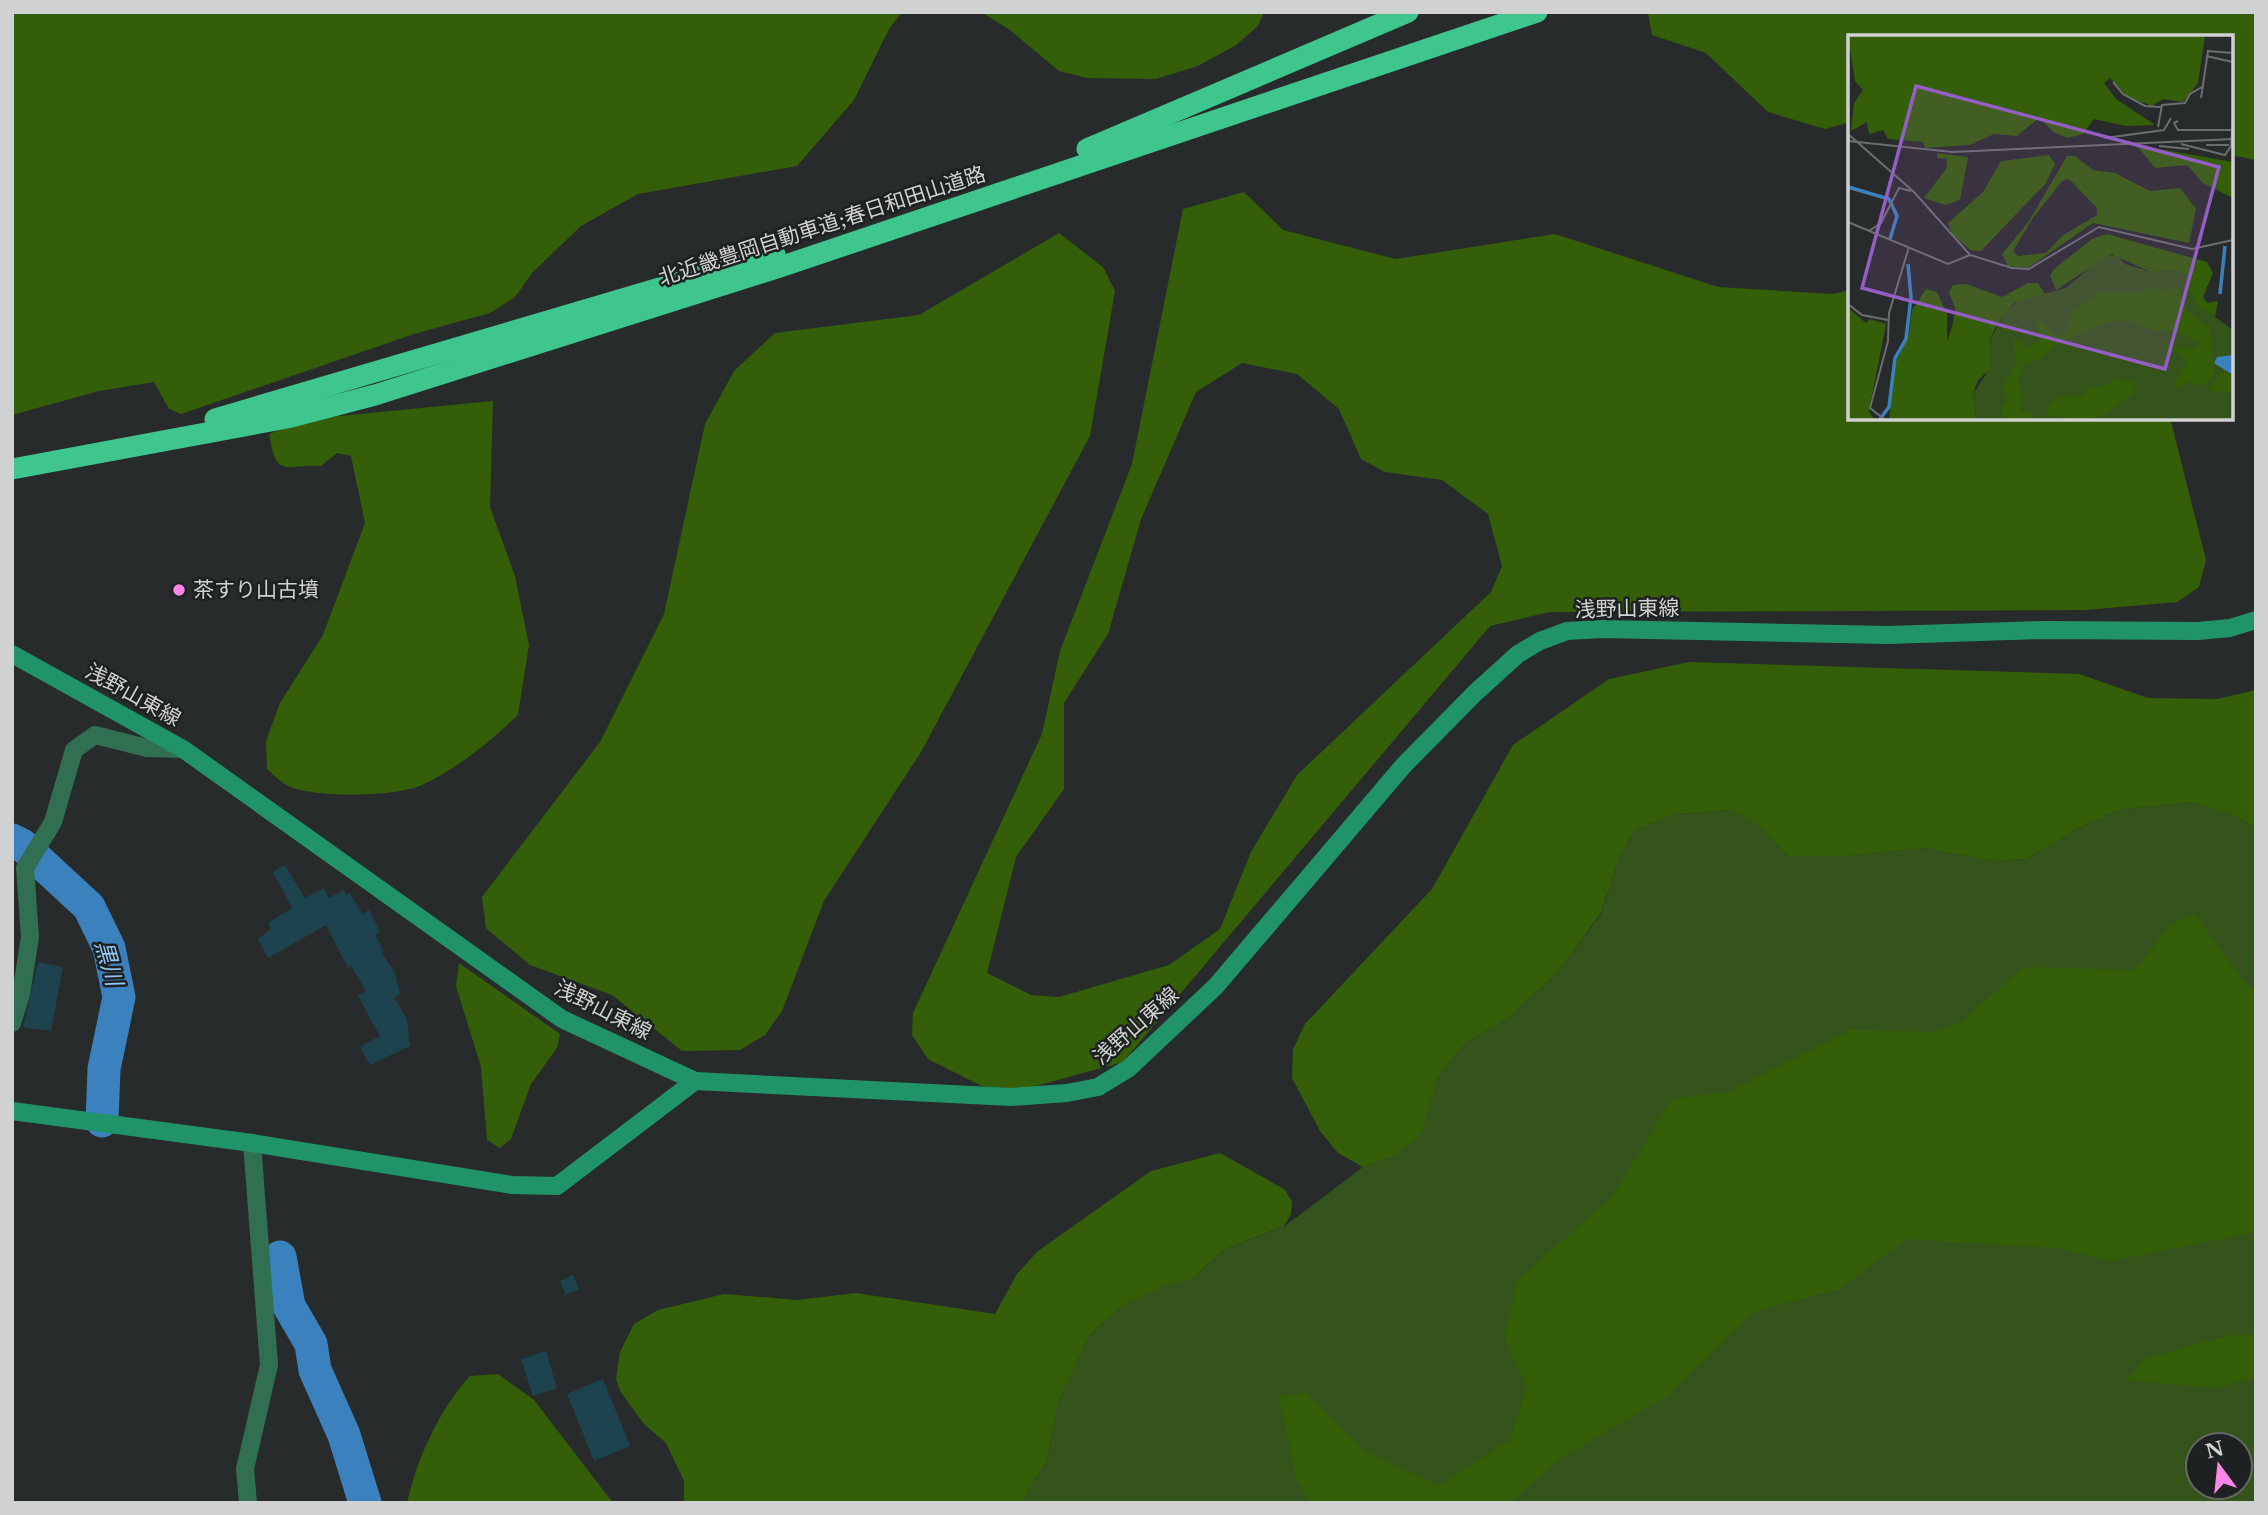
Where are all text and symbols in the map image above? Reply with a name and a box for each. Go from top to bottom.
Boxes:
inset map [1848,35,2233,420]
street label: 北近畿豊岡自動車道;春日和田山道路 [655,161,989,291]
place label: 茶すり山古墳 [193,577,319,603]
marker: 茶すり山古墳 [171,582,187,598]
street label: 浅野山東線 [1574,595,1680,623]
street label: 浅野山東線 [81,658,185,732]
water label: 黒川 [89,937,130,992]
street label: 浅野山東線 [550,975,656,1045]
street label: 浅野山東線 [1088,982,1184,1070]
north arrow [2184,1431,2254,1501]
text: N [2203,1437,2226,1463]

